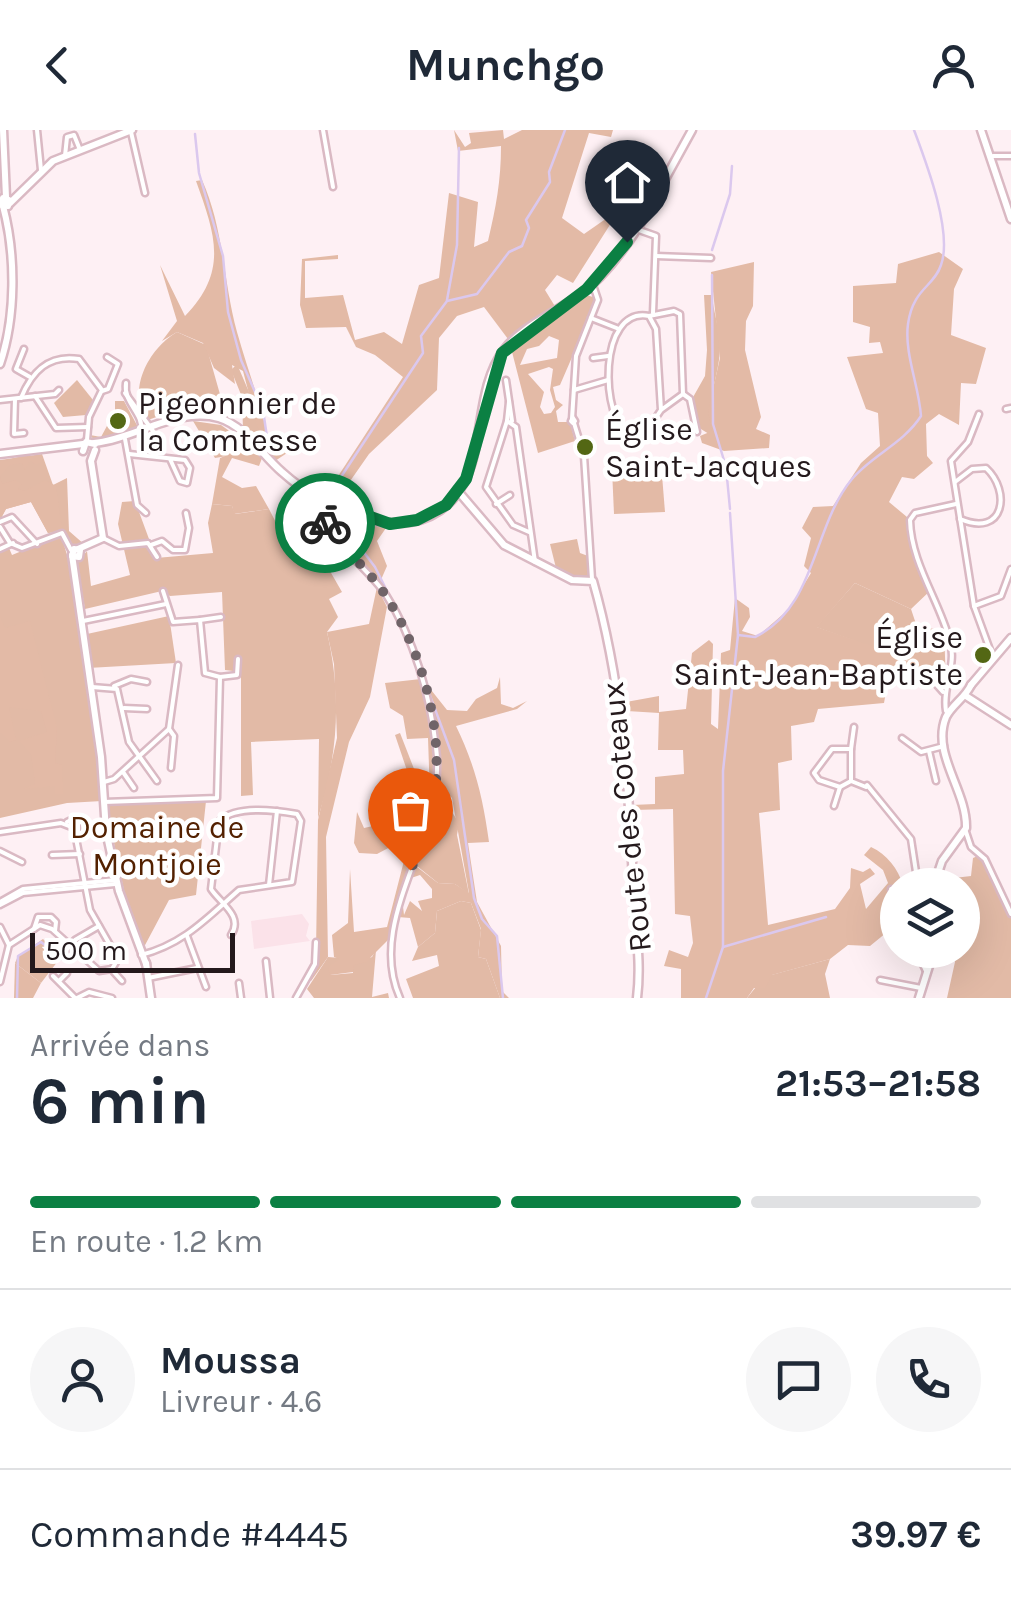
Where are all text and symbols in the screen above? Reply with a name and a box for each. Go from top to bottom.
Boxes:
icon: back [30,38,85,93]
icon: person [926,38,981,93]
text: Munchgo [406,39,605,91]
pin [585,140,670,243]
icon: home [600,155,655,210]
place label: Pigeonnier de la Comtesse [138,385,336,459]
place label: Église Saint-Jacques [605,409,812,485]
marker: Pigeonnier de la Comtesse [107,410,129,432]
marker: Église Saint-Jacques [574,436,596,458]
courier [275,473,375,573]
icon: bike [298,496,353,551]
place label: Église Saint-Jean-Baptiste [674,617,963,693]
marker: Église Saint-Jean-Baptiste [972,644,994,666]
street label: Route des Coteaux [594,680,659,954]
pin [368,768,453,871]
icon: bag [383,783,438,838]
park label: Domaine de Montjoie [70,809,244,883]
map controls [880,868,980,968]
button: layers [880,868,980,968]
scale bar [30,928,235,973]
text: 500 m [45,934,127,967]
text: Arrivée dans [30,1027,210,1064]
text: 21:53–21:58 [775,1061,981,1106]
text: 6 min [30,1063,209,1139]
text: En route · 1.2 km [30,1223,263,1260]
button: person [30,1327,135,1432]
button: chat [746,1327,851,1432]
button: phone [876,1327,981,1432]
text: Moussa [160,1338,301,1383]
text: Livreur · 4.6 [160,1383,322,1420]
text: Commande #4445 [30,1512,349,1557]
text: 39.97 € [850,1512,981,1557]

